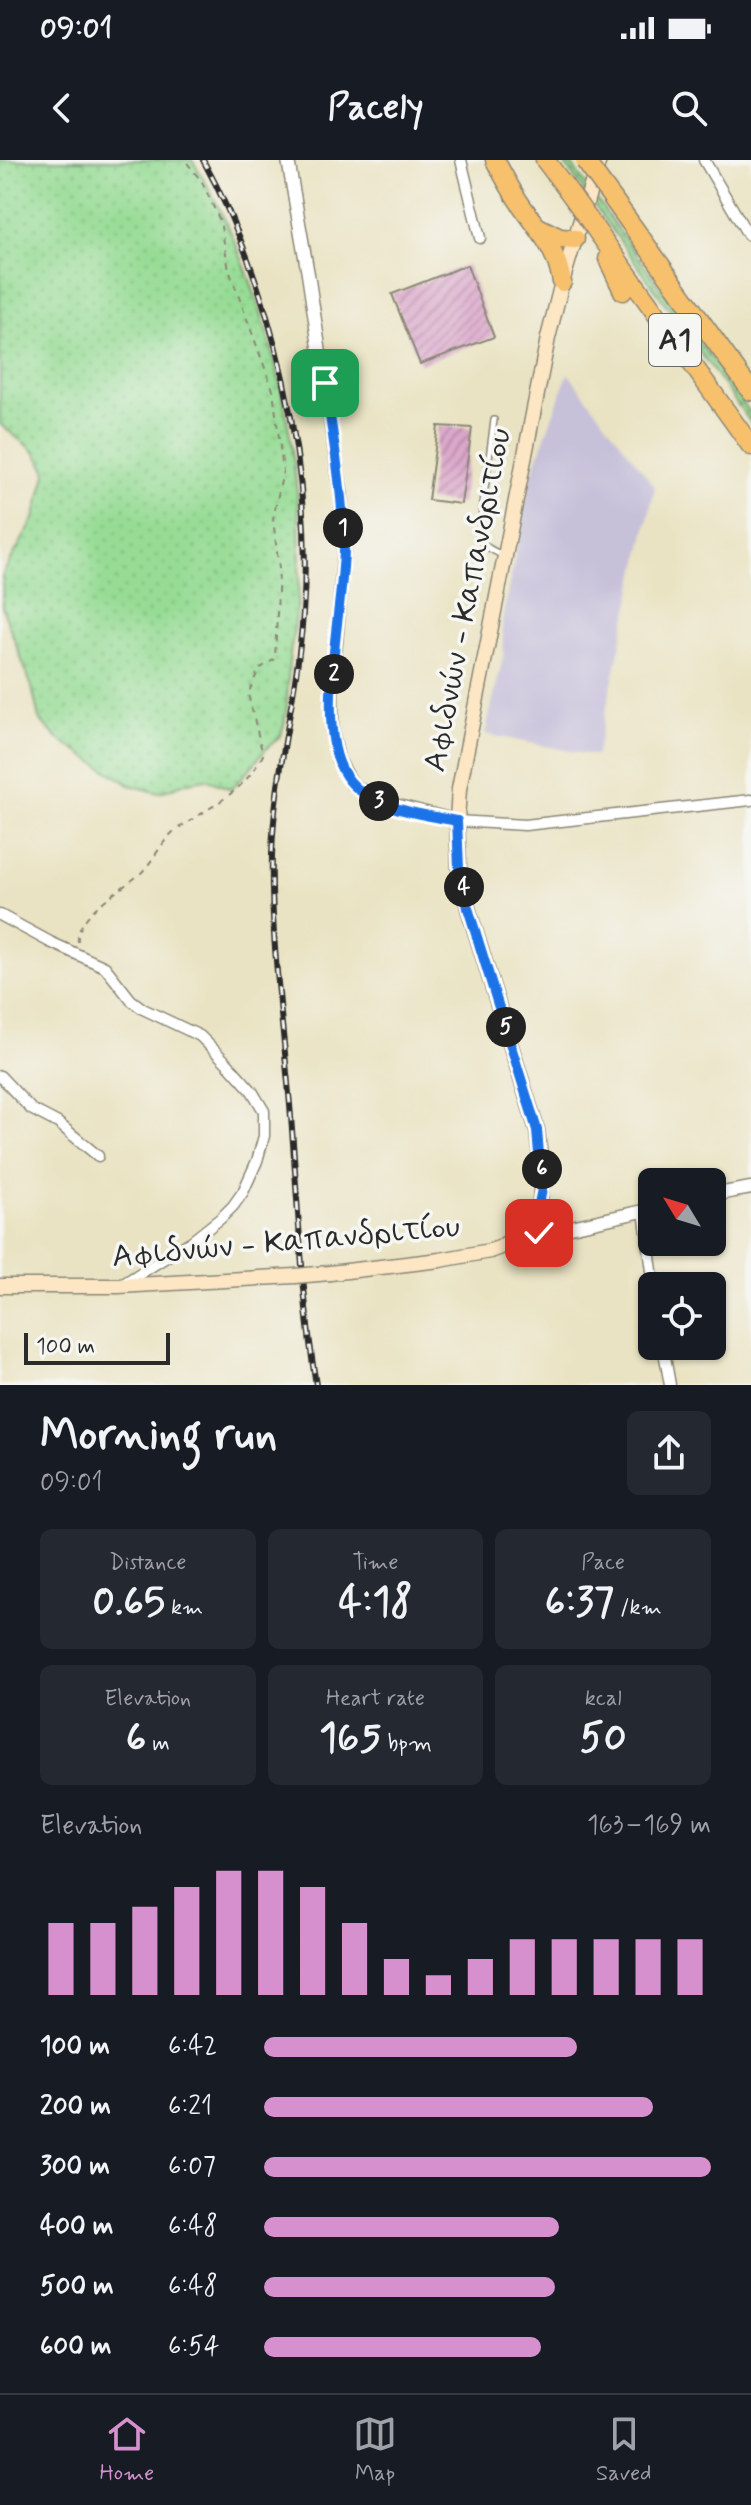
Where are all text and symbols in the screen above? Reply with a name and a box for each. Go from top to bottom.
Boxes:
text: 09:01 [40,9,112,48]
text: Pacely [328,85,423,132]
icon: back [40,86,84,130]
icon: search [667,86,711,130]
road number: Α1 [649,314,701,366]
pin [291,349,359,417]
icon: arrive [303,361,347,405]
street label: Αφιδνών - Καπανδριτίου [414,425,522,775]
pin: 1 [323,508,363,548]
text: 1 [338,514,348,542]
pin: 2 [314,654,354,694]
text: 2 [329,660,339,688]
pin: 3 [359,781,399,821]
text: 3 [374,787,384,815]
pin: 4 [444,867,484,907]
text: 4 [458,873,470,901]
pin: 5 [486,1007,526,1047]
text: 5 [499,1013,513,1041]
pin: 6 [522,1149,562,1189]
text: 6 [536,1155,548,1183]
north arrow [638,1168,726,1256]
map controls [638,1168,726,1360]
pin [505,1199,573,1267]
street label: Αφιδνών - Καπανδριτίου [110,1206,462,1278]
icon: check [517,1211,561,1255]
button: locate [638,1272,726,1360]
scale bar [24,1329,170,1365]
text: 100 m [36,1333,95,1361]
text: Morning run [40,1407,277,1465]
button: share [627,1411,711,1495]
text: 09:01 [40,1466,103,1500]
text: Distance [109,1549,187,1577]
text: Time [352,1549,399,1577]
text: Pace [581,1549,625,1577]
text: 0.65 [93,1577,165,1629]
text: 4:18 [339,1577,412,1629]
text: 6:37 [545,1577,614,1629]
text: km [165,1594,203,1622]
text: /km [614,1594,662,1622]
text: Elevation [105,1685,191,1713]
text: Heart rate [326,1685,425,1713]
text: kcal [585,1685,622,1713]
text: 6 [126,1713,146,1765]
text: 165 [319,1713,381,1765]
text: 50 [580,1713,627,1765]
text: m [146,1730,170,1758]
text: bpm [381,1730,432,1758]
text: Elevation [40,1809,142,1843]
text: 163–169 m [587,1809,711,1843]
text: 100 m [40,2030,110,2064]
text: 6:42 [168,2030,217,2064]
text: 200 m [40,2090,111,2124]
text: 6:21 [168,2090,212,2124]
text: 300 m [40,2150,110,2184]
text: 6:07 [168,2150,216,2184]
text: 400 m [40,2210,113,2244]
text: 6:48 [168,2210,218,2244]
text: 500 m [40,2270,114,2304]
text: 6:48 [168,2270,218,2304]
text: 600 m [40,2330,112,2364]
text: 6:54 [168,2330,220,2364]
tab: Home [99,2412,154,2488]
tab: Map [353,2412,397,2488]
tab: Saved [596,2412,652,2488]

